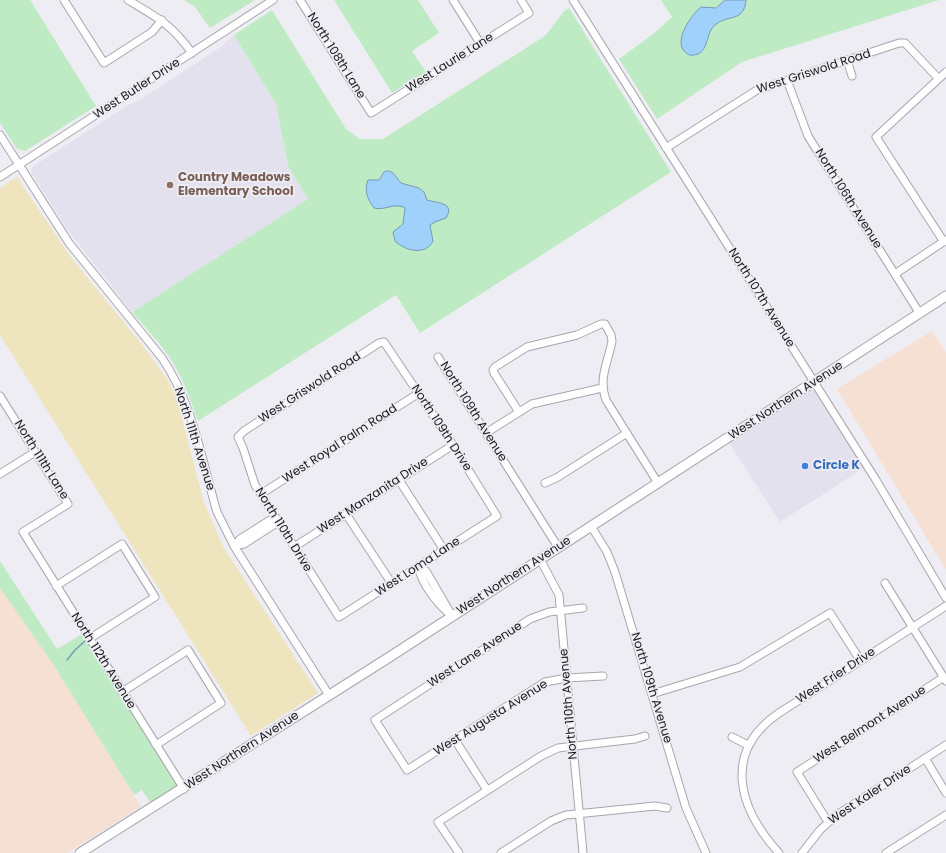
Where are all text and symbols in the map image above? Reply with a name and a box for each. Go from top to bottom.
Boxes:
street label: North 108th Lane [304,10,368,102]
street label: West Laurie Lane [404,30,496,96]
street label: West Griswold Road [755,47,873,97]
street label: West Butler Drive [91,56,183,122]
street label: North 106th Avenue [811,146,885,252]
place label: Country Meadows Elementary School [178,171,293,199]
marker: Country Meadows Elementary School [165,180,175,190]
street label: North 107th Avenue [725,246,797,350]
street label: West Griswold Road [256,350,364,426]
street label: North 109th Avenue [436,359,510,465]
street label: West Northern Avenue [726,359,846,443]
street label: North 109th Drive [408,382,474,474]
street label: North 111th Avenue [171,386,217,492]
street label: West Royal Palm Road [280,402,400,486]
street label: North 111th Lane [11,418,71,502]
street label: West Manzanita Drive [315,455,431,537]
place label: Circle K [813,459,860,473]
marker: Circle K [800,461,810,471]
street label: North 110th Drive [251,485,315,575]
street label: West Loma Lane [373,534,463,600]
street label: West Northern Avenue [454,534,574,618]
street label: North 112th Avenue [68,610,138,712]
street label: West Lane Avenue [425,619,525,691]
street label: North 109th Avenue [627,631,675,745]
street label: West Frier Drive [794,645,878,707]
street label: North 110th Avenue [557,648,581,760]
street label: West Augusta Avenue [431,677,551,759]
street label: West Belmont Avenue [811,683,929,767]
street label: West Northern Avenue [182,709,302,793]
street label: West Kaler Drive [826,762,914,828]

